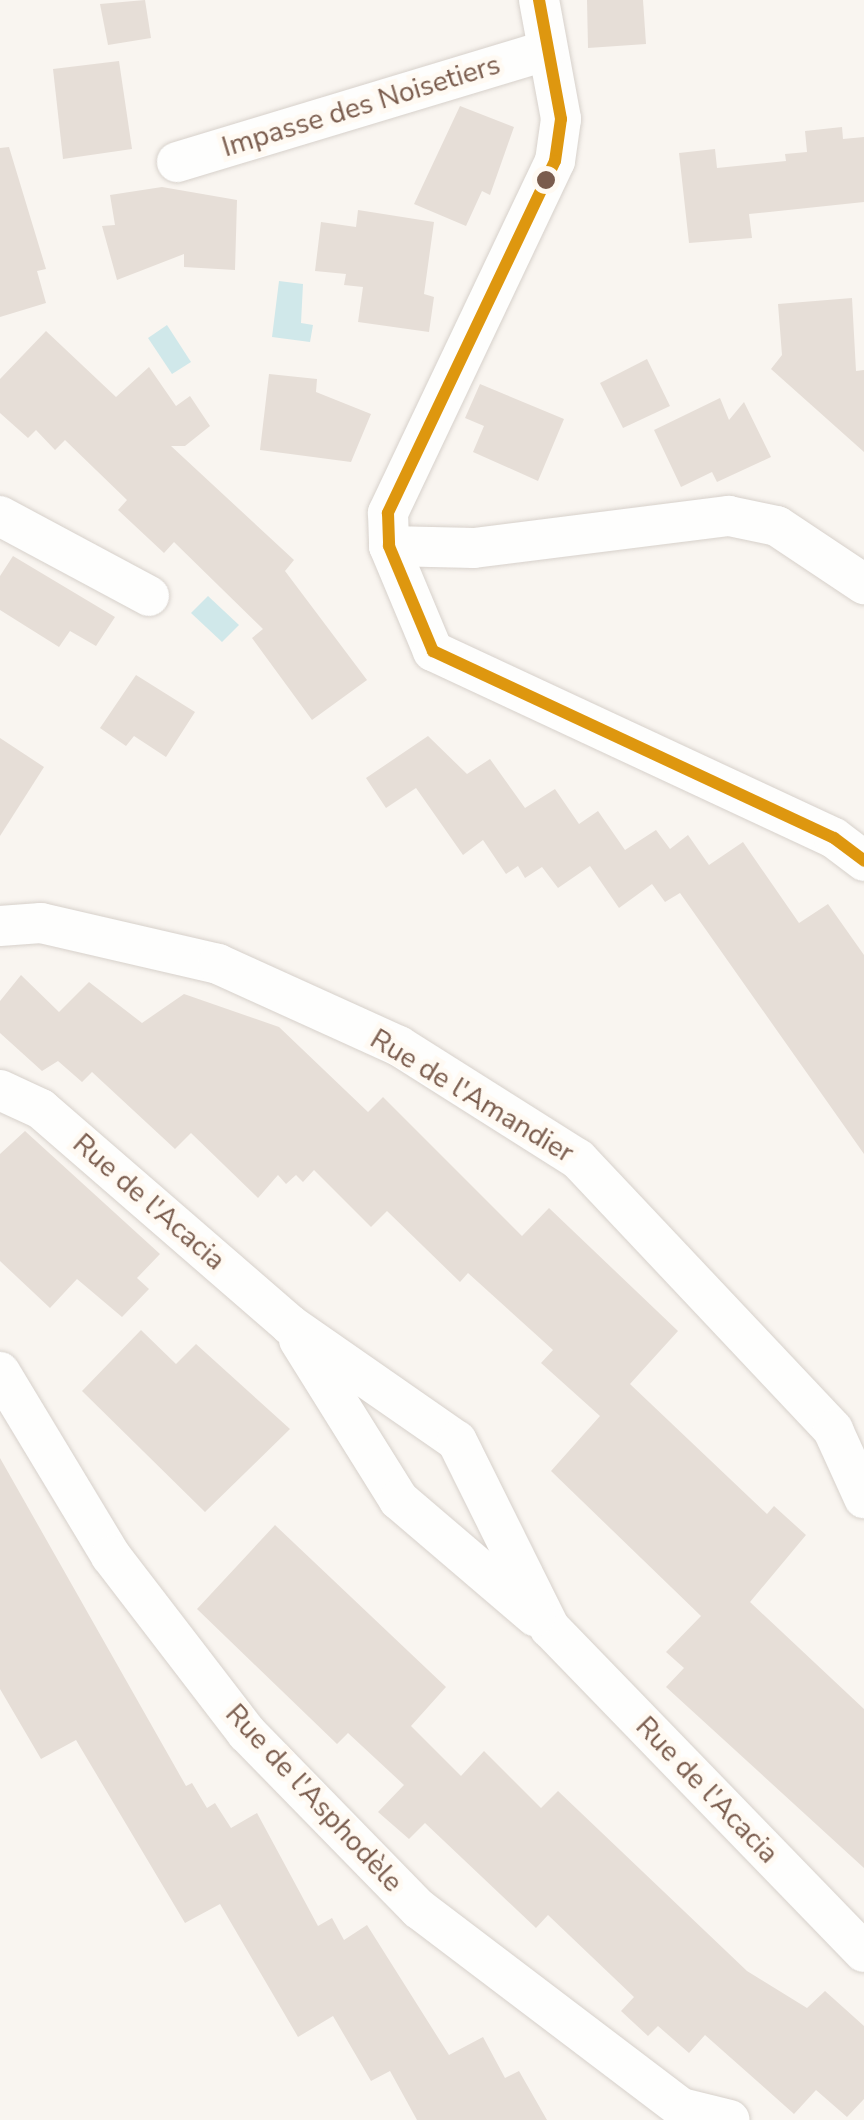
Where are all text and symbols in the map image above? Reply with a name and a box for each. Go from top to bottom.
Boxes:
street label: Impasse des Noisetiers [218,48,504,164]
unlabelled marker [536,170,556,190]
street label: Rue de l'Amandier [364,1022,580,1170]
street label: Rue de l'Acacia [66,1127,232,1277]
street label: Rue de l'Asphodèle [218,1697,410,1899]
street label: Rue de l'Acacia [629,1710,785,1870]

